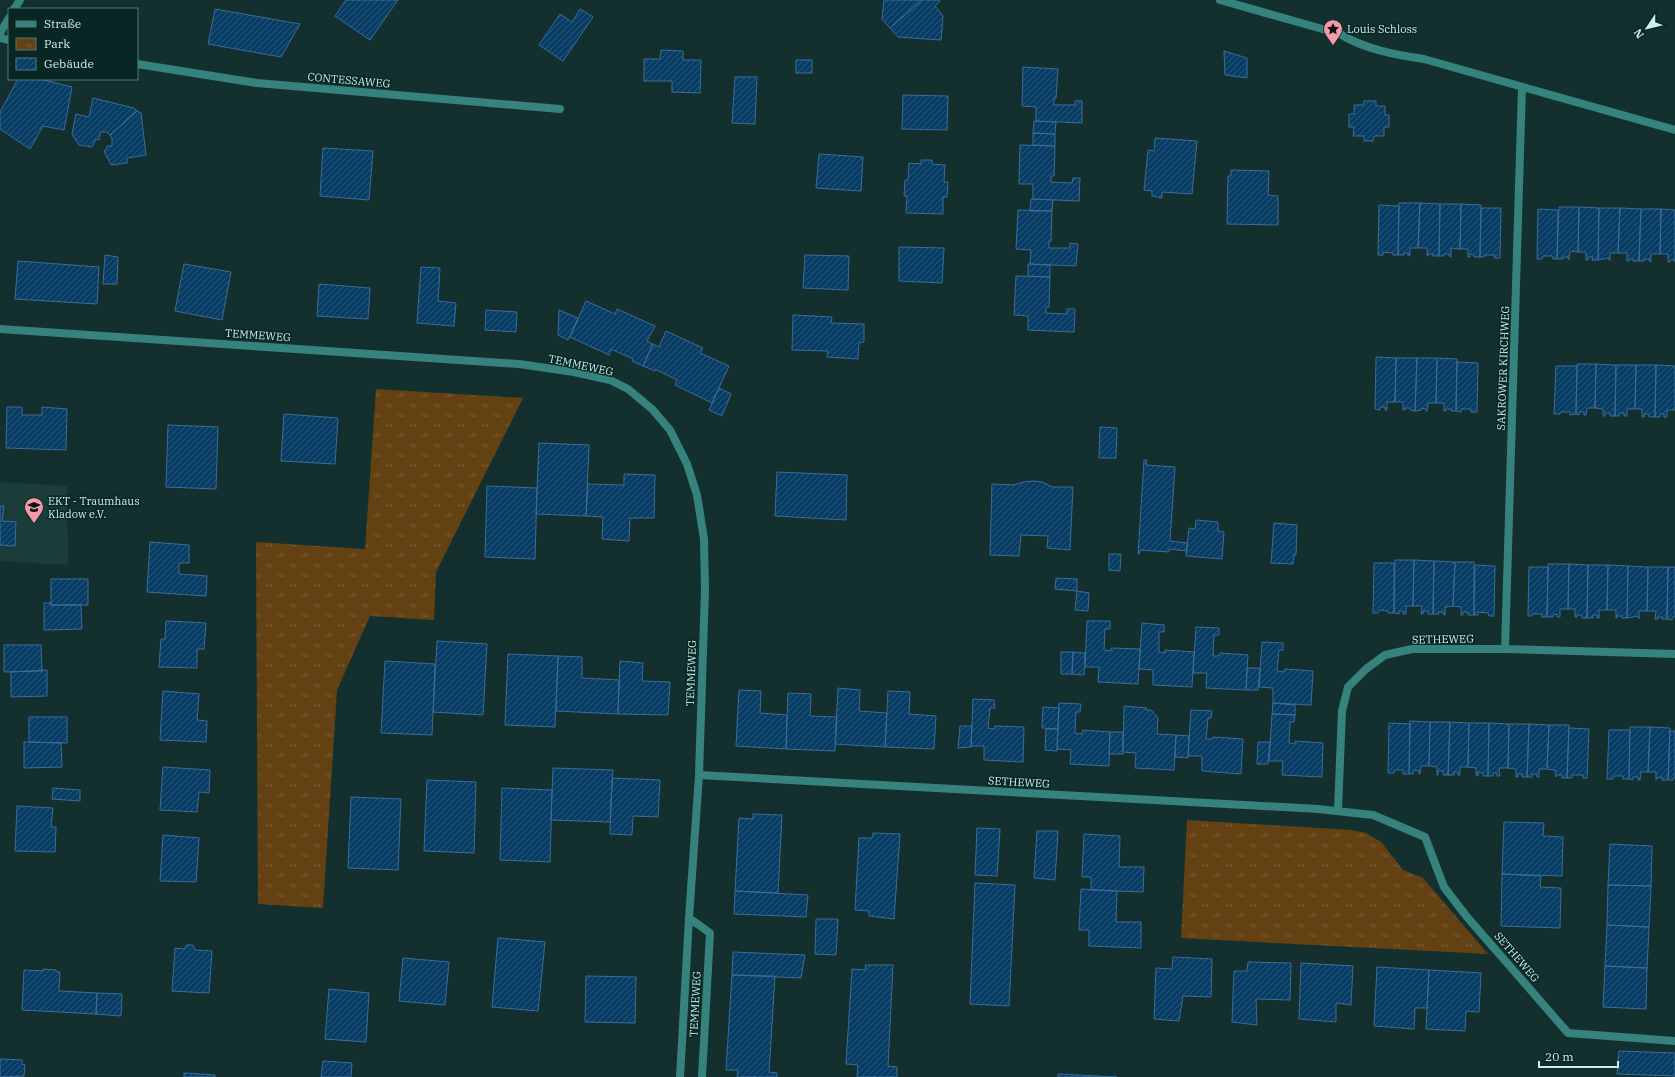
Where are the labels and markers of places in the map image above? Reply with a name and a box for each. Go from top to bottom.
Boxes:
place icon: Louis Schloss [1322,18,1344,46]
place label: Louis Schloss [1347,22,1417,36]
place label: EKT - Traumhaus Kladow e.V. [48,494,140,521]
school or university icon: EKT - Traumhaus Kladow e.V. [23,496,45,524]

